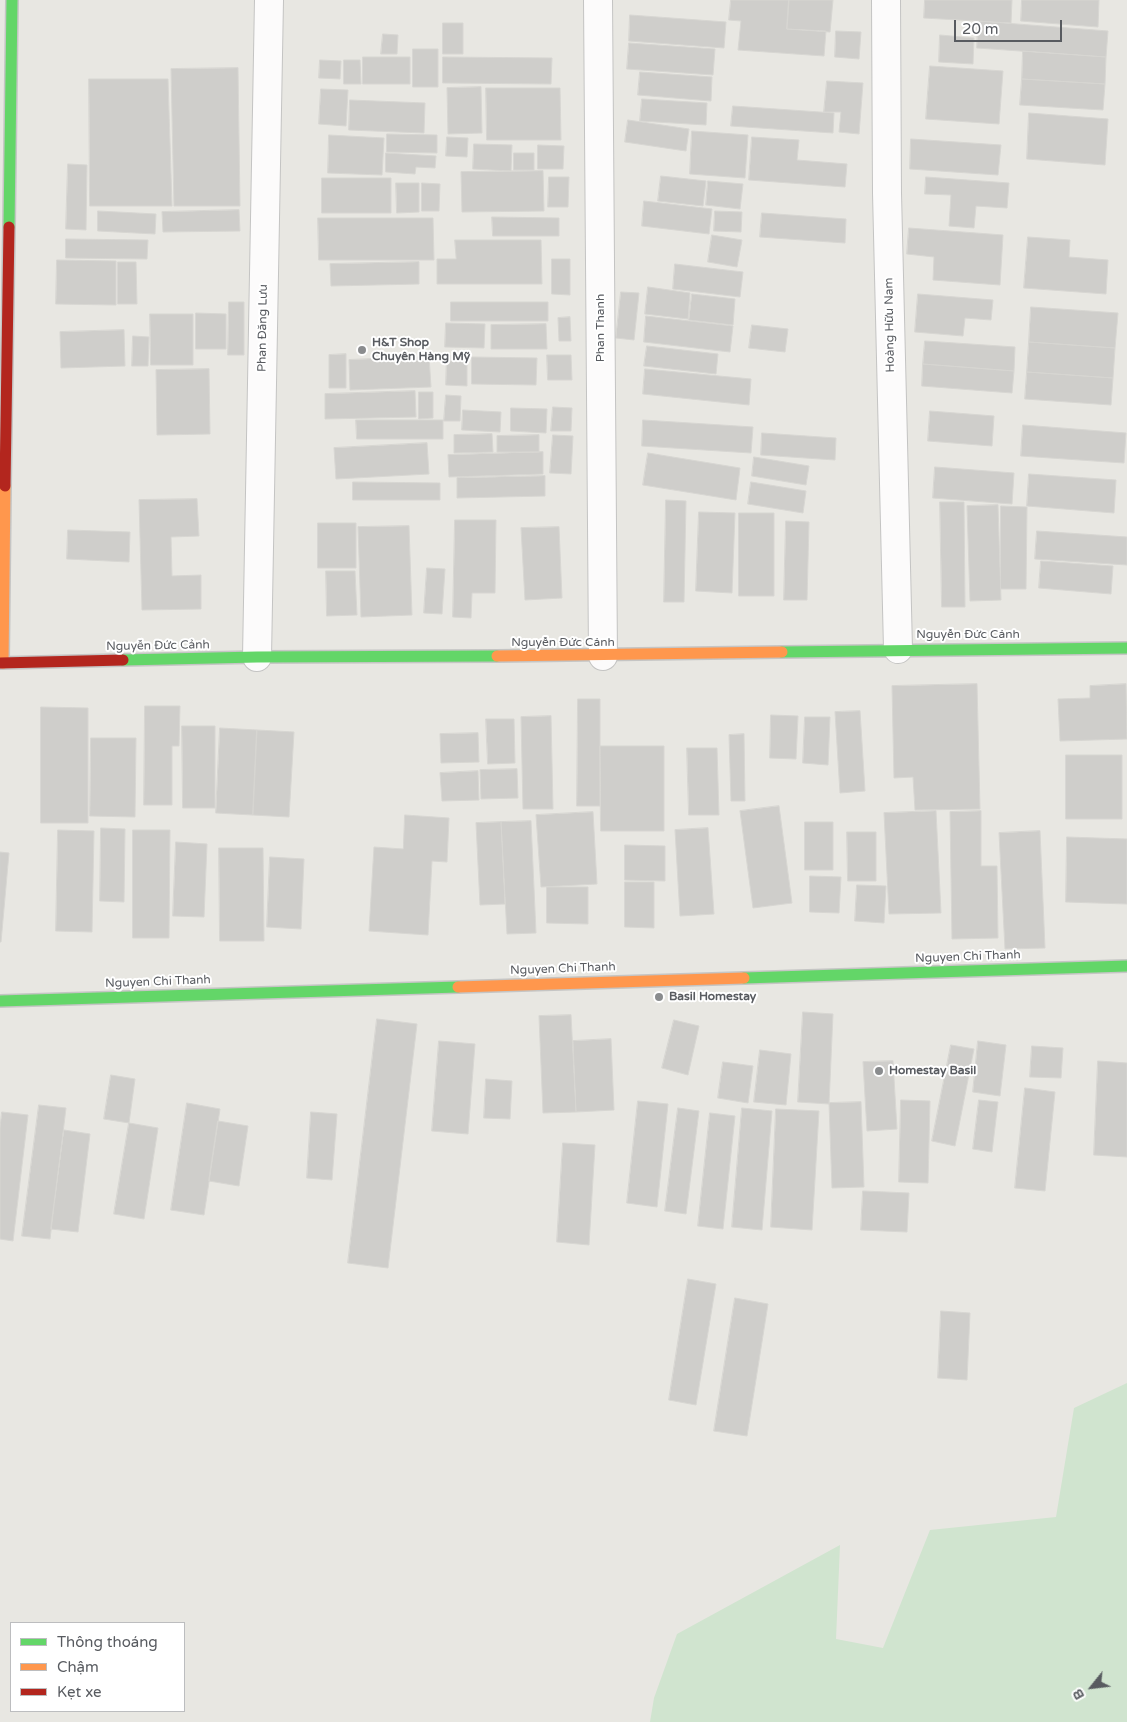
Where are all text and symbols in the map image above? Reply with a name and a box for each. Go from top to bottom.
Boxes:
scale bar [957,10,1064,42]
text: 20 m [962,20,999,38]
street label: Hoàng Hữu Nam [882,277,898,373]
street label: Phan Đăng Lưu [255,284,271,372]
street label: Phan Thanh [594,294,608,362]
place label: H&T Shop Chuyên Hàng Mỹ [372,336,470,364]
marker: H&T Shop Chuyên Hàng Mỹ [356,344,368,356]
street label: Nguyễn Đức Cảnh [916,628,1020,642]
street label: Nguyễn Đức Cảnh [511,636,615,650]
street label: Nguyễn Đức Cảnh [106,638,210,654]
street label: Nguyen Chi Thanh [915,948,1021,966]
street label: Nguyen Chi Thanh [510,960,616,978]
street label: Nguyen Chi Thanh [105,973,211,991]
place label: Basil Homestay [669,990,756,1004]
marker: Basil Homestay [653,991,665,1003]
place label: Homestay Basil [889,1064,976,1078]
marker: Homestay Basil [873,1065,885,1077]
legend [10,1622,185,1712]
text: Thông thoáng [57,1633,158,1651]
text: Chậm [57,1658,99,1676]
north arrow [1067,1662,1117,1712]
text: Kẹt xe [57,1683,102,1701]
text: B [1069,1686,1088,1703]

